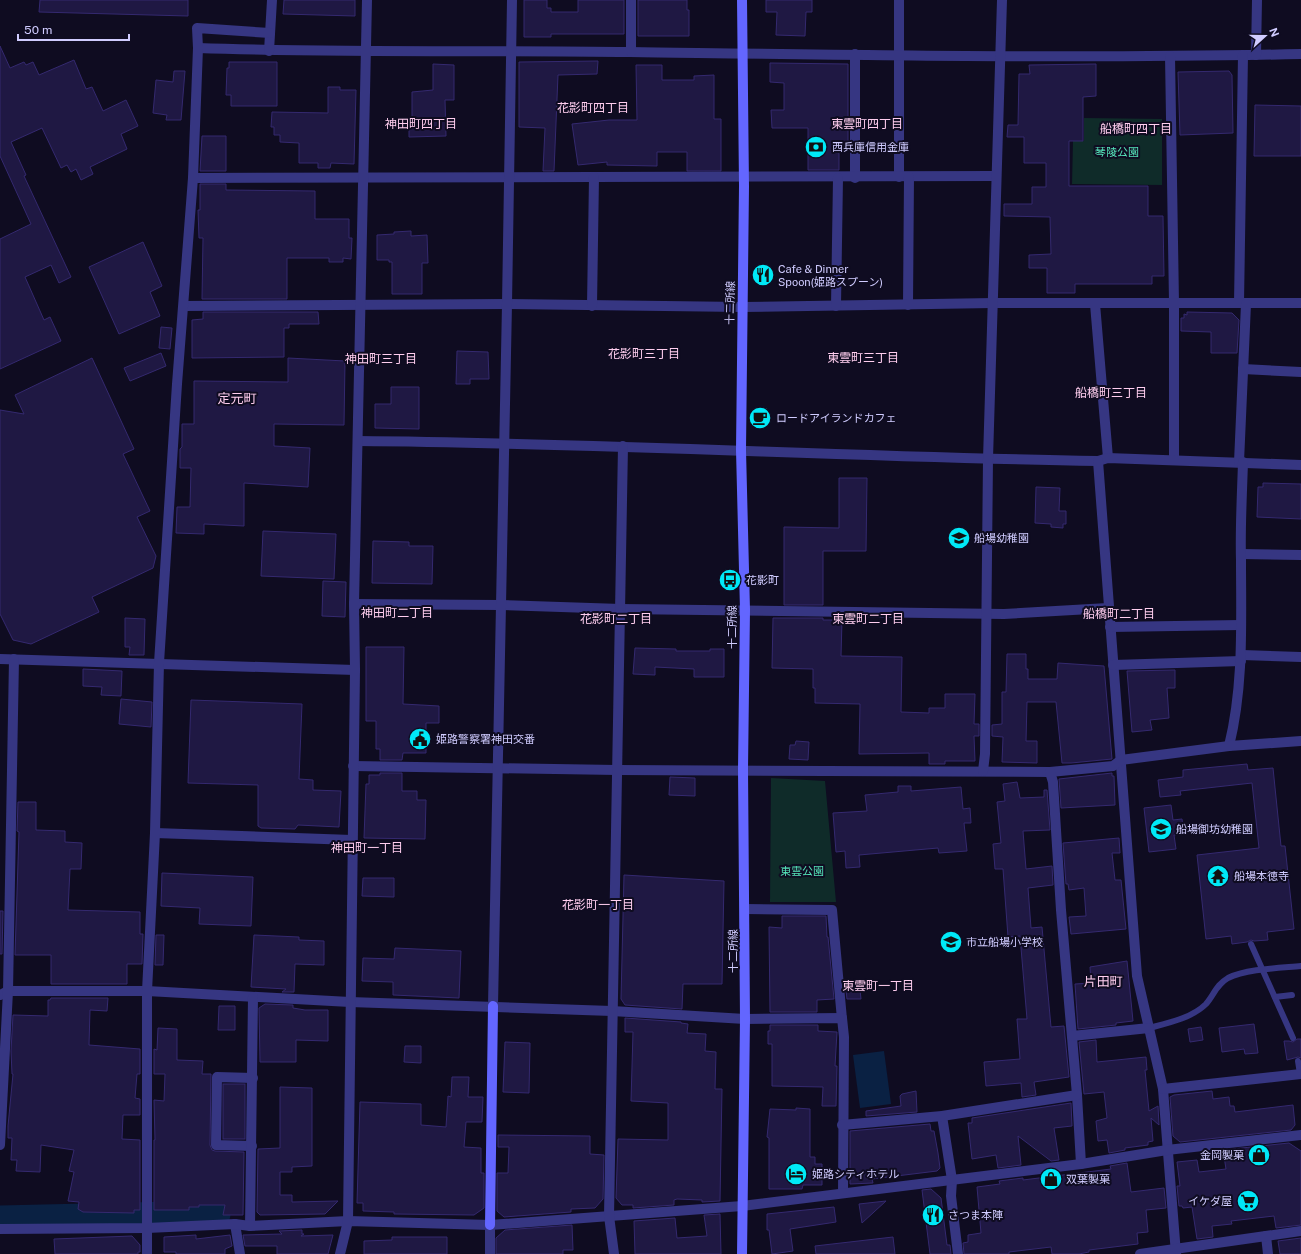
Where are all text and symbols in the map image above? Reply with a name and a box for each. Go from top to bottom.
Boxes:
scale bar [18,16,129,42]
north arrow [1245,16,1285,56]
text: 50 m [24,23,52,37]
text: N [1267,26,1281,39]
district label: 花影町四丁目 [557,101,629,115]
district label: 神田町四丁目 [385,117,457,131]
district label: 東雲町四丁目 [831,117,903,131]
district label: 船橋町四丁目 [1100,122,1172,136]
bank icon: 西兵庫信用金庫 [803,134,829,160]
place label: 西兵庫信用金庫 [832,141,909,153]
park label: 琴陵公園 [1095,146,1139,158]
restaurant icon: Cafe & Dinner Spoon(姫路スプーン) [750,262,776,288]
place label: Cafe & Dinner Spoon(姫路スプーン) [778,263,883,288]
street label: 十二所線 [724,281,736,325]
district label: 花影町三丁目 [608,347,680,361]
district label: 東雲町三丁目 [827,351,899,365]
district label: 神田町三丁目 [345,352,417,366]
district label: 船橋町三丁目 [1075,386,1147,400]
district label: 定元町 [217,391,257,406]
cafe icon: ロードアイランドカフェ [747,405,773,431]
place label: ロードアイランドカフェ [776,412,896,424]
school or university icon: 船場幼稚園 [946,525,972,551]
place label: 船場幼稚園 [974,532,1029,544]
bus stop icon: 花影町 [717,567,743,593]
place label: 花影町 [746,574,779,586]
street label: 十二所線 [726,605,738,649]
district label: 神田町二丁目 [361,606,433,620]
district label: 船橋町二丁目 [1083,607,1155,621]
district label: 花影町二丁目 [580,612,652,626]
district label: 東雲町二丁目 [832,612,904,626]
public building icon: 姫路警察署神田交番 [407,726,433,752]
place label: 姫路警察署神田交番 [436,733,535,745]
school or university icon: 船場御坊幼稚園 [1148,816,1174,842]
place label: 船場御坊幼稚園 [1176,823,1253,835]
district label: 神田町一丁目 [331,841,403,855]
temple icon: 船場本徳寺 [1205,863,1231,889]
park label: 東雲公園 [780,865,824,877]
place label: 船場本徳寺 [1234,870,1289,882]
district label: 花影町一丁目 [562,898,634,912]
street label: 十二所線 [727,929,739,973]
school or university icon: 市立船場小学校 [938,929,964,955]
place label: 市立船場小学校 [966,936,1043,948]
district label: 片田町 [1083,974,1123,989]
district label: 東雲町一丁目 [842,979,914,993]
shop icon: 金岡製菓 [1246,1142,1272,1168]
place label: 金岡製菓 [1200,1149,1244,1161]
hotel icon: 姫路シティホテル [783,1161,809,1187]
shop icon: 双葉製菓 [1038,1166,1064,1192]
place label: 姫路シティホテル [812,1168,899,1180]
place label: 双葉製菓 [1066,1173,1110,1185]
supermarket icon: イケダ屋 [1235,1188,1261,1214]
place label: イケダ屋 [1188,1195,1232,1207]
restaurant icon: さつま本陣 [920,1202,946,1228]
place label: さつま本陣 [948,1209,1003,1221]

